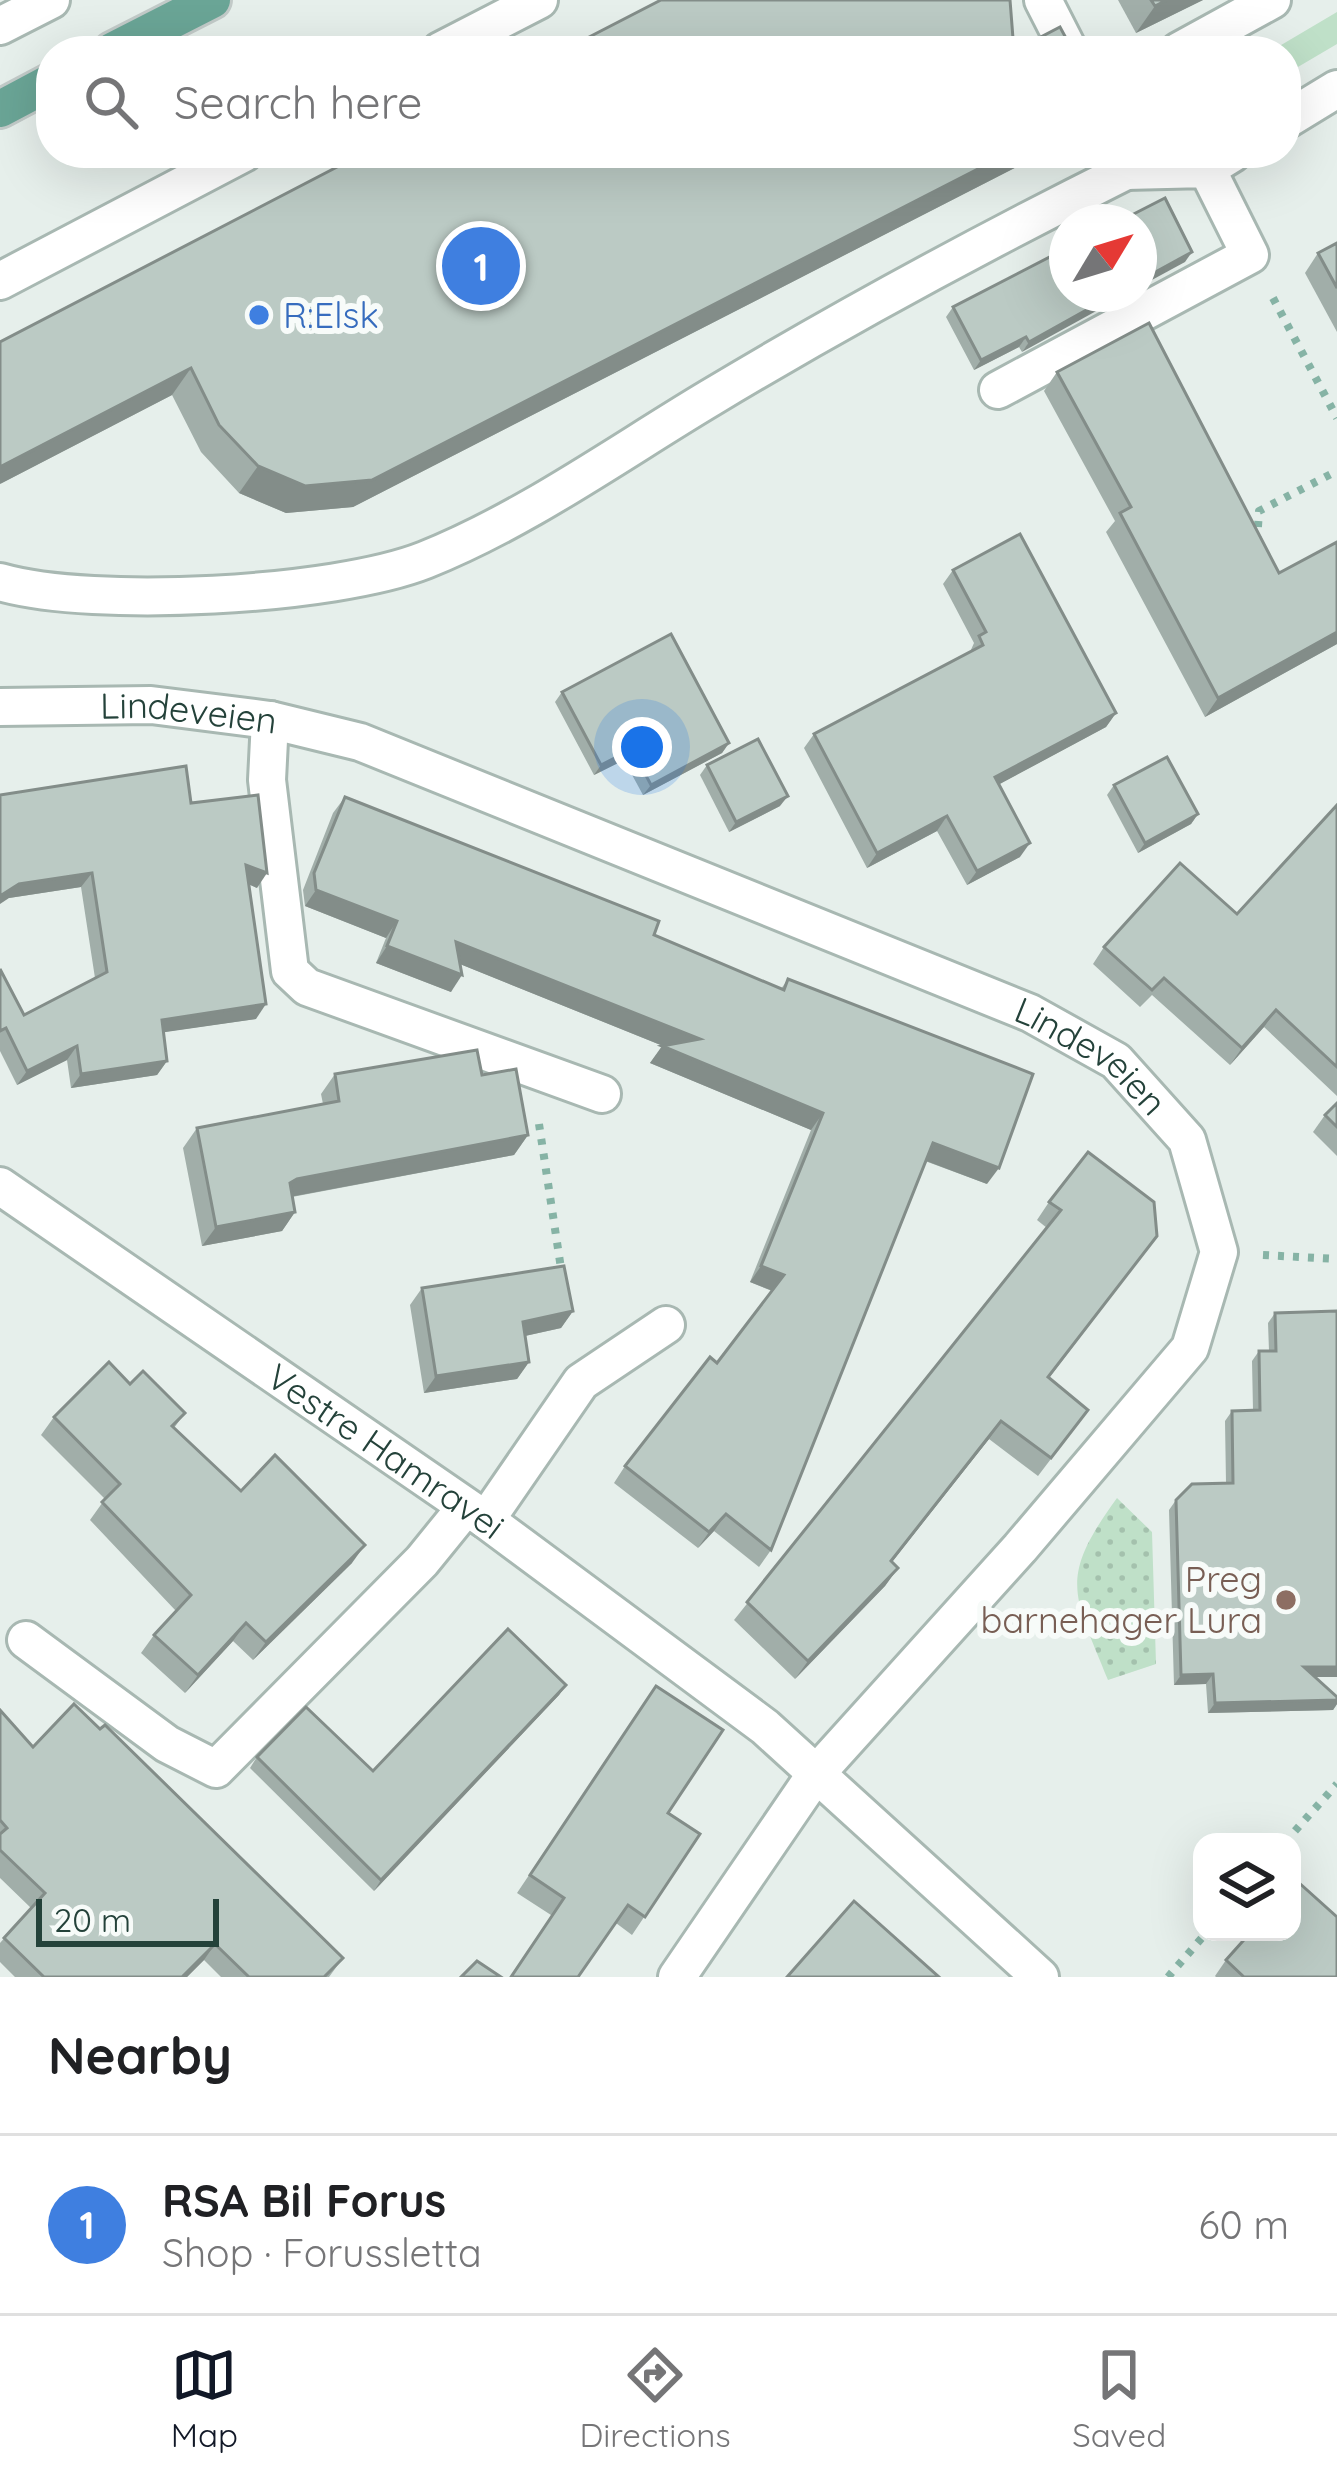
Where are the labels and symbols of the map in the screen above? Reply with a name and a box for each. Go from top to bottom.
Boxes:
north arrow [1049,204,1157,312]
pin: 1 [442,221,520,311]
place label: R:Elsk [283,292,379,337]
marker: R:Elsk [246,302,272,328]
street label: Lindeveien [100,682,280,743]
your location [612,717,672,777]
street label: Lindeveien [1009,986,1177,1124]
street label: Vestre Hamravei [259,1353,514,1548]
place label: Preg barnehager Lura [980,1556,1262,1642]
marker: Preg barnehager Lura [1273,1587,1299,1613]
scale bar [36,1893,219,1946]

